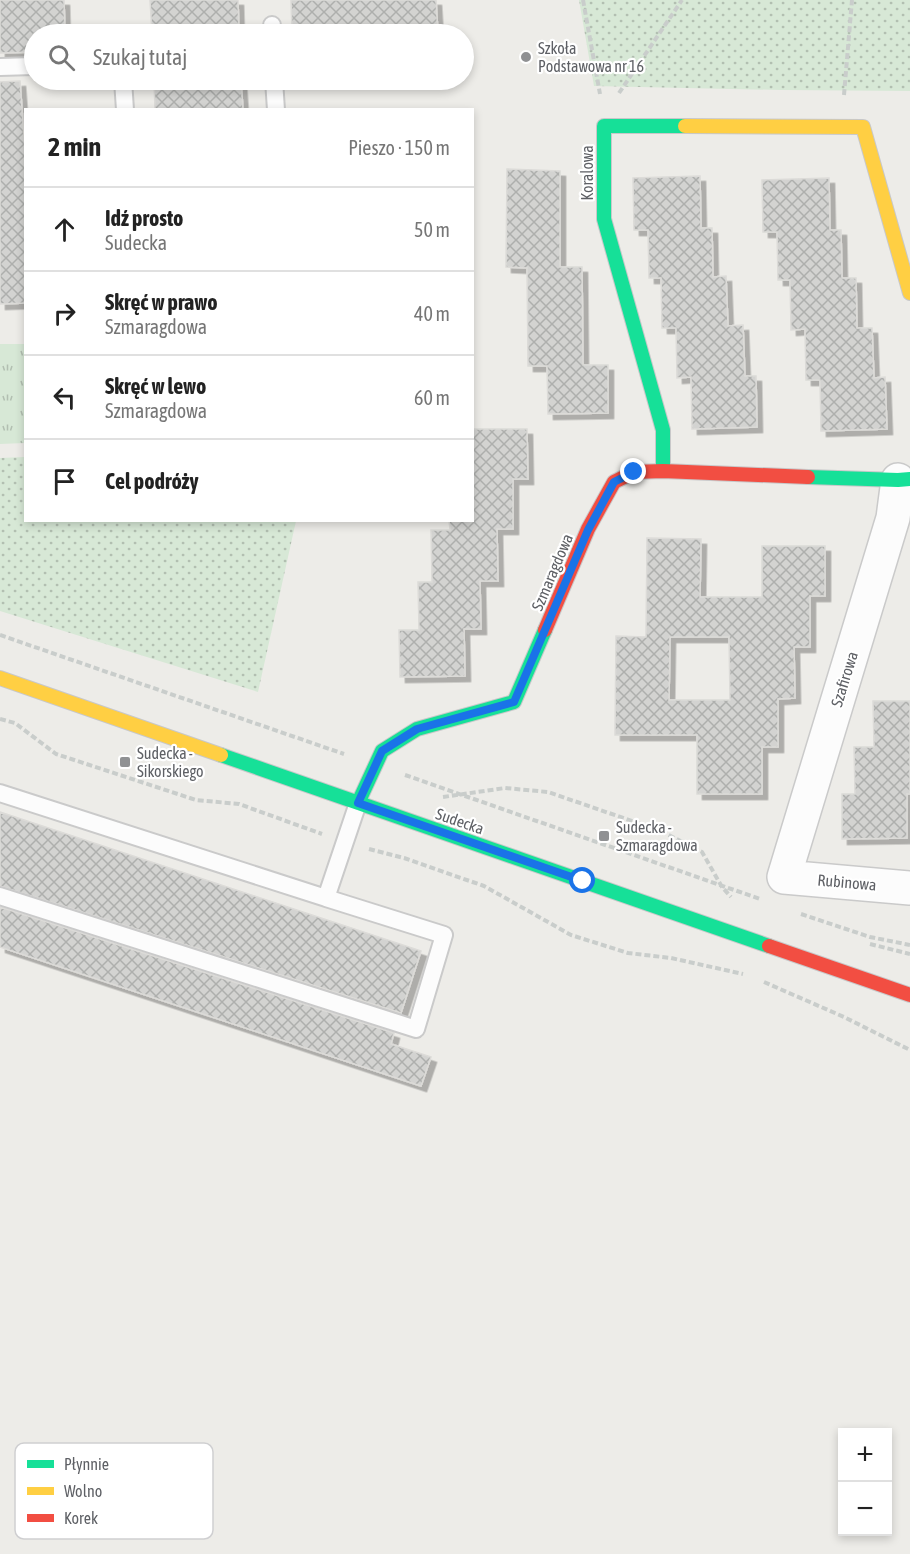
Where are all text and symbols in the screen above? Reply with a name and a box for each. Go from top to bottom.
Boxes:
search box [24,24,474,90]
place label: Szkoła Podstawowa nr 16 [538,39,644,75]
icon: search [45,41,78,74]
text: Szukaj tutaj [93,44,187,70]
marker: Szkoła Podstawowa nr 16 [519,50,533,64]
text: 2 min [48,132,101,162]
text: Pieszo · 150 m [348,136,450,159]
street label: Koralowa [578,145,596,201]
text: Idź prosto [105,205,183,231]
icon: ahead [48,213,81,246]
text: 50 m [414,218,450,241]
text: Sudecka [105,231,167,254]
text: Skręć w prawo [105,289,218,315]
icon: right [48,297,81,330]
text: 40 m [414,302,450,325]
text: Szmaragdowa [105,315,207,338]
text: Skręć w lewo [105,373,206,399]
icon: left [48,381,81,414]
text: 60 m [414,386,450,409]
text: Szmaragdowa [105,399,207,422]
route end [620,458,646,484]
icon: arrive [48,465,81,498]
text: Cel podróży [105,468,199,494]
street label: Szmaragdowa [528,531,577,613]
street label: Szafirowa [827,649,861,709]
place label: Sudecka - Sikorskiego [137,744,204,781]
marker: Sudecka - Sikorskiego [118,755,132,769]
street label: Sudecka [434,804,486,838]
place label: Sudecka - Szmaragdowa [616,818,698,855]
marker: Sudecka - Szmaragdowa [597,829,611,843]
route start [569,867,595,893]
street label: Rubinowa [817,870,877,894]
map controls [838,1428,892,1536]
button: + [838,1428,892,1482]
legend [15,1443,213,1539]
text: Płynnie [64,1455,109,1474]
text: Wolno [64,1482,102,1500]
button: − [838,1482,892,1536]
text: Korek [64,1509,98,1527]

